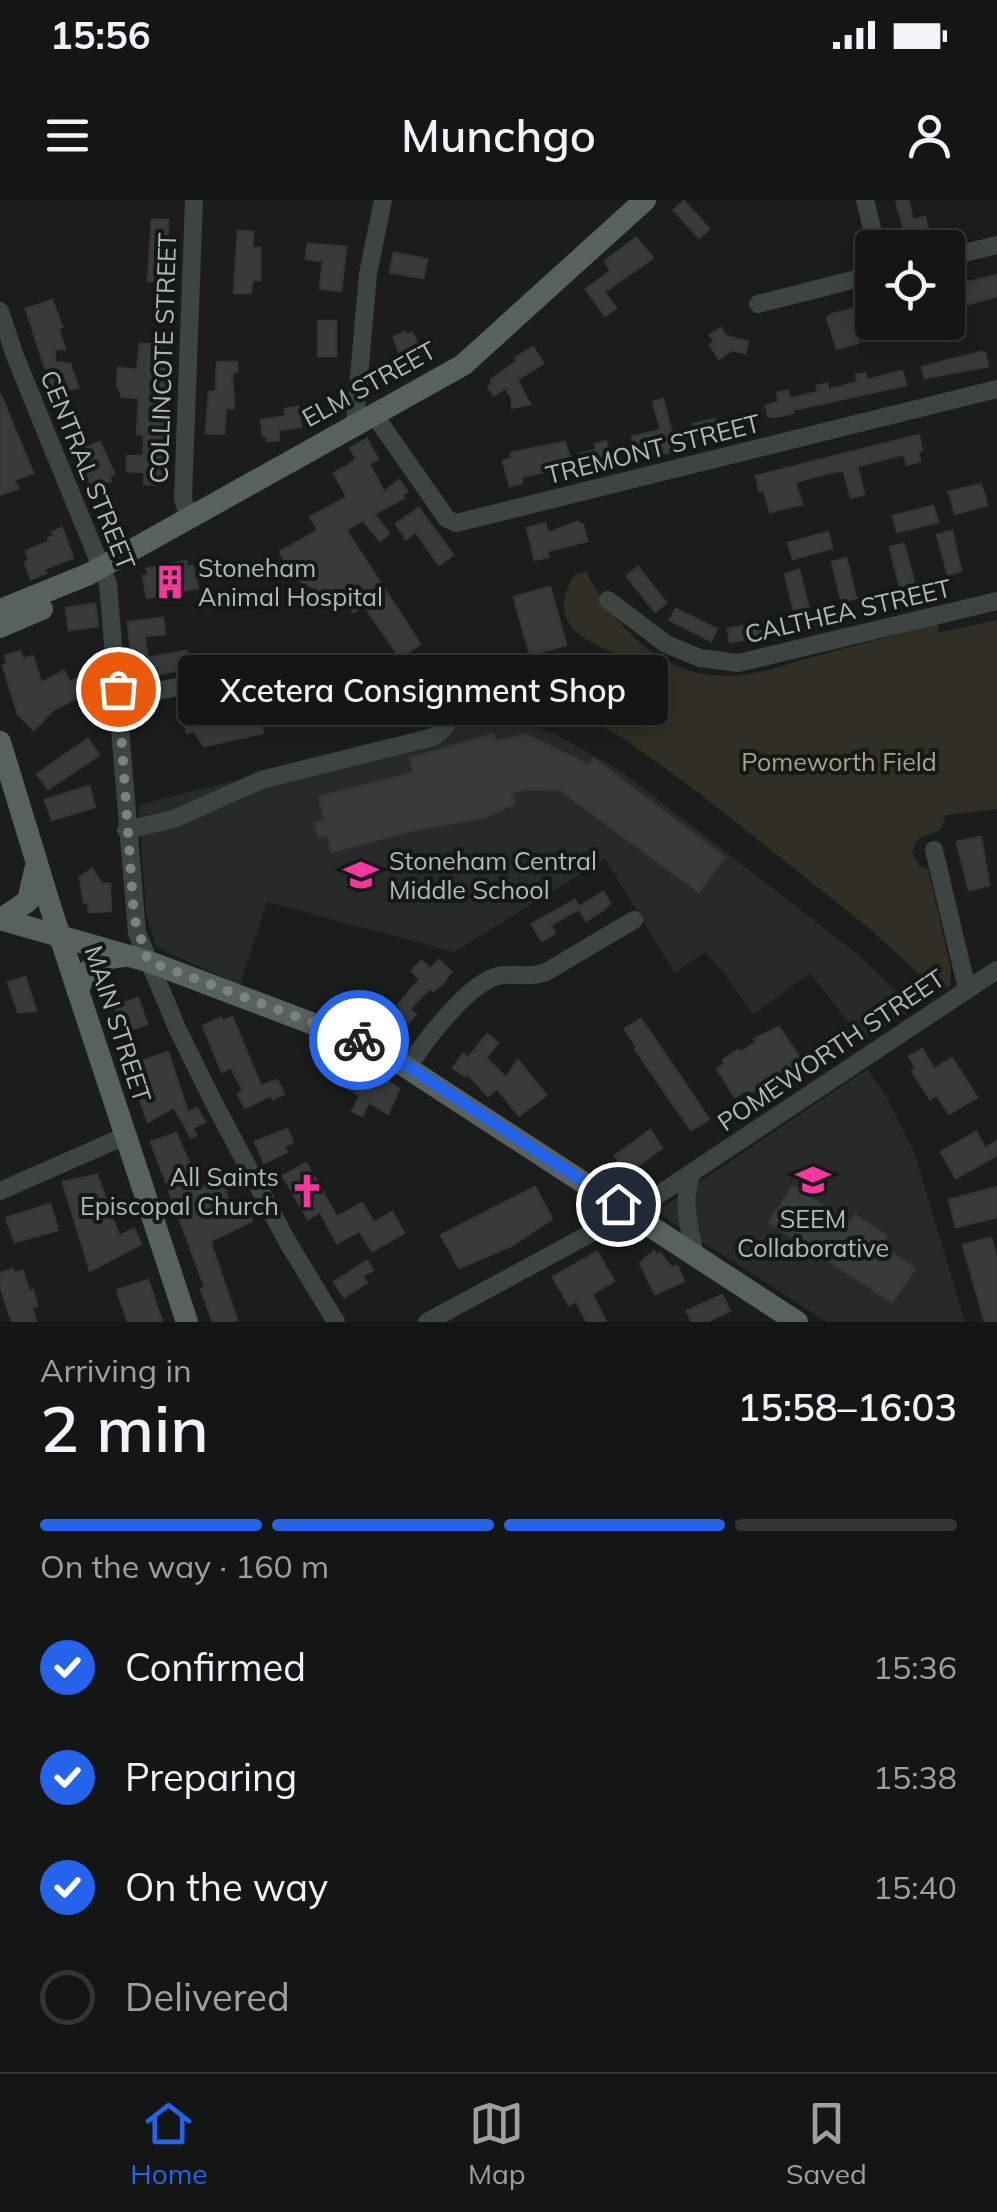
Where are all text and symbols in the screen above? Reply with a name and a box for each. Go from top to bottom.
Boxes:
text: 15:56 [50,11,151,59]
text: Munchgo [401,107,596,163]
icon: menu [40,108,95,163]
icon: person [902,108,957,163]
map controls [855,230,965,340]
button: locate [855,230,965,340]
street label: COLLINCOTE STREET [143,232,182,484]
street label: ELM STREET [296,334,441,433]
street label: CENTRAL STREET [34,365,143,574]
street label: TREMONT STREET [542,407,763,490]
place label: Stoneham Animal Hospital [198,552,383,612]
building icon: Stoneham Animal Hospital [151,563,189,601]
street label: CALTHEA STREET [742,572,954,649]
pin [76,647,161,732]
callout: Xcetera Consignment Shop [178,654,668,724]
icon: bag [91,662,146,717]
text: Xcetera Consignment Shop [220,670,626,710]
park label: Pomeworth Field [741,746,937,777]
place label: Stoneham Central Middle School [389,845,597,905]
school or university icon: Stoneham Central Middle School [342,856,380,894]
street label: MAIN STREET [79,941,158,1106]
street label: POMEWORTH STREET [711,962,950,1137]
courier [309,990,409,1090]
icon: bike [332,1013,387,1068]
place label: All Saints Episcopal Church [80,1161,279,1221]
school or university icon: SEEM Collaborative [794,1161,832,1199]
pin [576,1162,661,1247]
church icon: All Saints Episcopal Church [288,1172,326,1210]
icon: home [591,1177,646,1232]
place label: SEEM Collaborative [737,1203,889,1263]
text: Arriving in [40,1350,192,1390]
text: 15:58–16:03 [737,1383,957,1431]
text: 2 min [40,1387,209,1468]
text: On the way · 160 m [40,1546,329,1586]
icon: check [40,1640,95,1695]
text: Confirmed [125,1643,306,1691]
text: 15:36 [873,1647,957,1687]
icon: check [40,1750,95,1805]
text: Preparing [125,1753,297,1801]
text: 15:38 [873,1757,957,1797]
icon: check [40,1860,95,1915]
text: On the way [125,1863,328,1911]
text: 15:40 [873,1867,957,1907]
text: Delivered [125,1973,290,2021]
tab: Home [130,2096,207,2191]
tab: Map [468,2096,526,2191]
tab: Saved [786,2096,867,2191]

